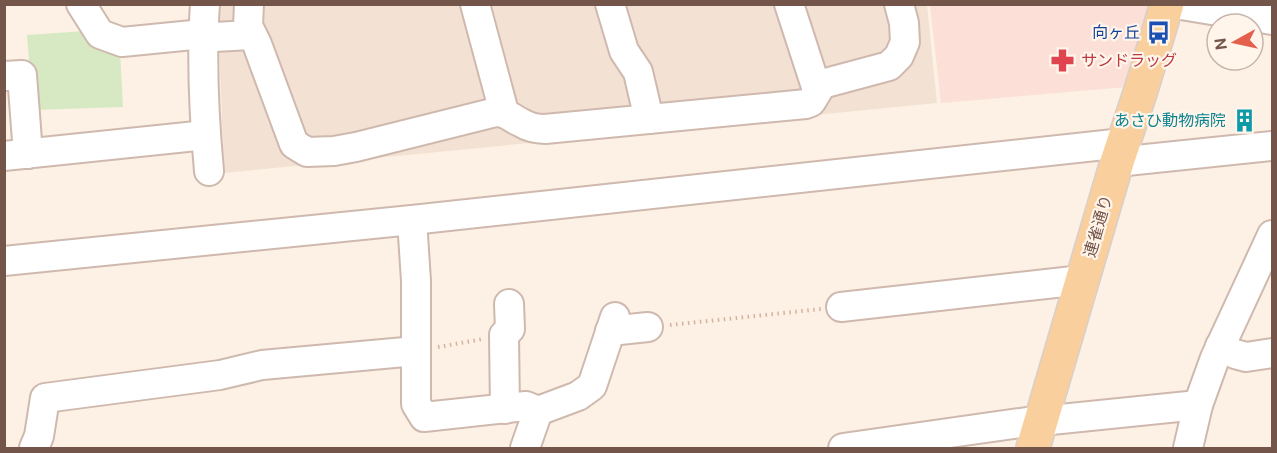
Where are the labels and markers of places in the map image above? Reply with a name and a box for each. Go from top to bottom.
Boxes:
bus stop icon: 向ヶ丘 [1145,19,1171,45]
place label: 向ヶ丘 [1092,22,1140,43]
pharmacy icon: サンドラッグ [1050,47,1076,73]
place label: サンドラッグ [1081,50,1177,71]
building icon: あさひ動物病院 [1231,107,1257,133]
place label: あさひ動物病院 [1114,110,1226,131]

